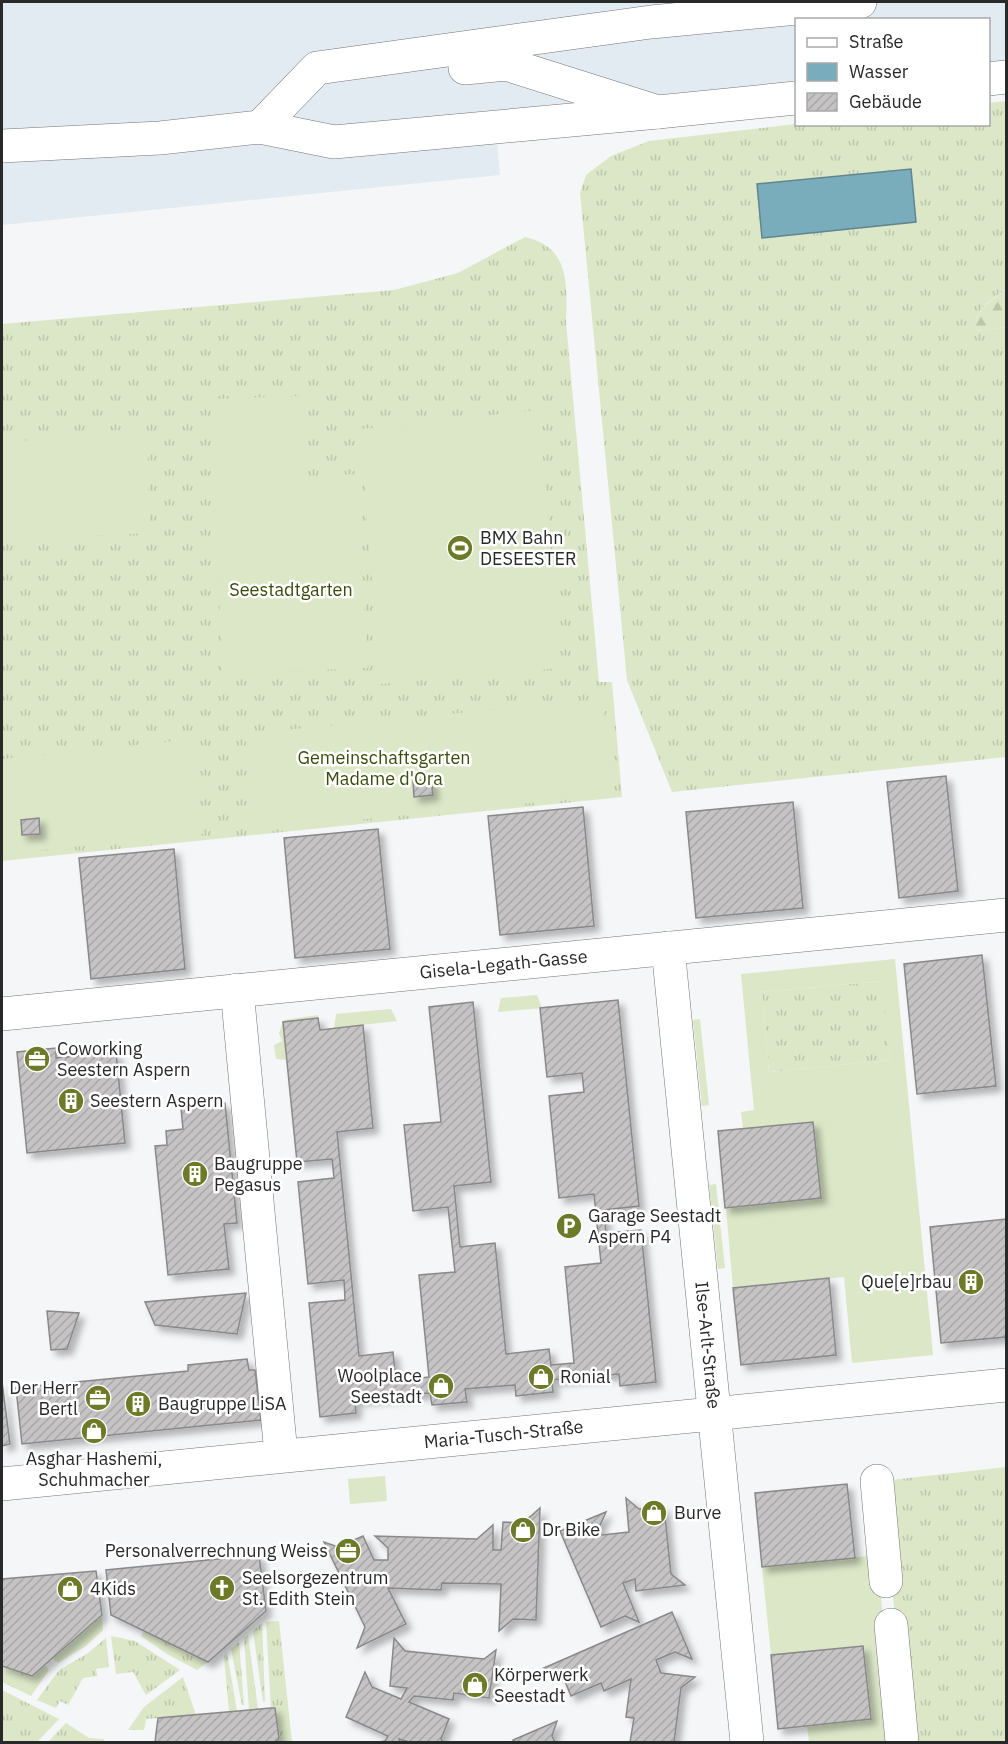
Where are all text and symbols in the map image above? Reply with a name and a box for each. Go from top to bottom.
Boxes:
legend [795,18,990,126]
text: Straße [849,30,903,53]
text: Wasser [849,60,909,83]
text: Gebäude [849,90,922,113]
place label: BMX Bahn DESEESTER [480,526,577,570]
sports icon: BMX Bahn DESEESTER [445,533,475,563]
park label: Seestadtgarten [229,578,353,601]
park label: Gemeinschaftsgarten Madame d'Ora [297,746,471,790]
street label: Gisela-Legath-Gasse [418,944,589,984]
place label: Coworking Seestern Aspern [57,1037,191,1081]
office icon: Coworking Seestern Aspern [22,1044,52,1074]
building icon: Seestern Aspern [56,1086,86,1116]
place label: Seestern Aspern [90,1089,224,1112]
place label: Baugruppe Pegasus [214,1152,303,1196]
building icon: Baugruppe Pegasus [180,1159,210,1189]
place label: Garage Seestadt Aspern P4 [588,1204,721,1248]
parking icon: Garage Seestadt Aspern P4 [554,1211,584,1241]
building icon: Que[e]rbau [956,1267,986,1297]
place label: Que[e]rbau [861,1270,952,1293]
street label: Ilse-Arlt-Straße [690,1280,726,1410]
shop icon: Ronial [526,1362,556,1392]
place label: Woolplace Seestadt [337,1364,422,1408]
place label: Ronial [560,1365,611,1388]
shop icon: Woolplace Seestadt [426,1371,456,1401]
place label: Der Herr Bertl [9,1376,78,1420]
office icon: Der Herr Bertl [83,1383,113,1413]
building icon: Baugruppe LiSA [123,1389,153,1419]
place label: Baugruppe LiSA [158,1392,287,1415]
street label: Maria-Tusch-Straße [423,1415,584,1453]
shop icon: Asghar Hashemi, Schuhmacher [79,1416,109,1446]
place label: Asghar Hashemi, Schuhmacher [26,1447,162,1491]
shop icon: Burve [639,1498,669,1528]
place label: Burve [674,1501,721,1524]
shop icon: Dr Bike [508,1515,538,1545]
place label: Dr Bike [542,1518,600,1541]
office icon: Personalverrechnung Weiss [333,1536,363,1566]
place label: Personalverrechnung Weiss [105,1539,328,1562]
place label: Seelsorgezentrum St. Edith Stein [242,1566,388,1610]
church icon: Seelsorgezentrum St. Edith Stein [207,1573,237,1603]
shop icon: 4Kids [55,1574,85,1604]
place label: 4Kids [90,1577,136,1600]
place label: Körperwerk Seestadt [494,1663,589,1707]
shop icon: Körperwerk Seestadt [460,1670,490,1700]

